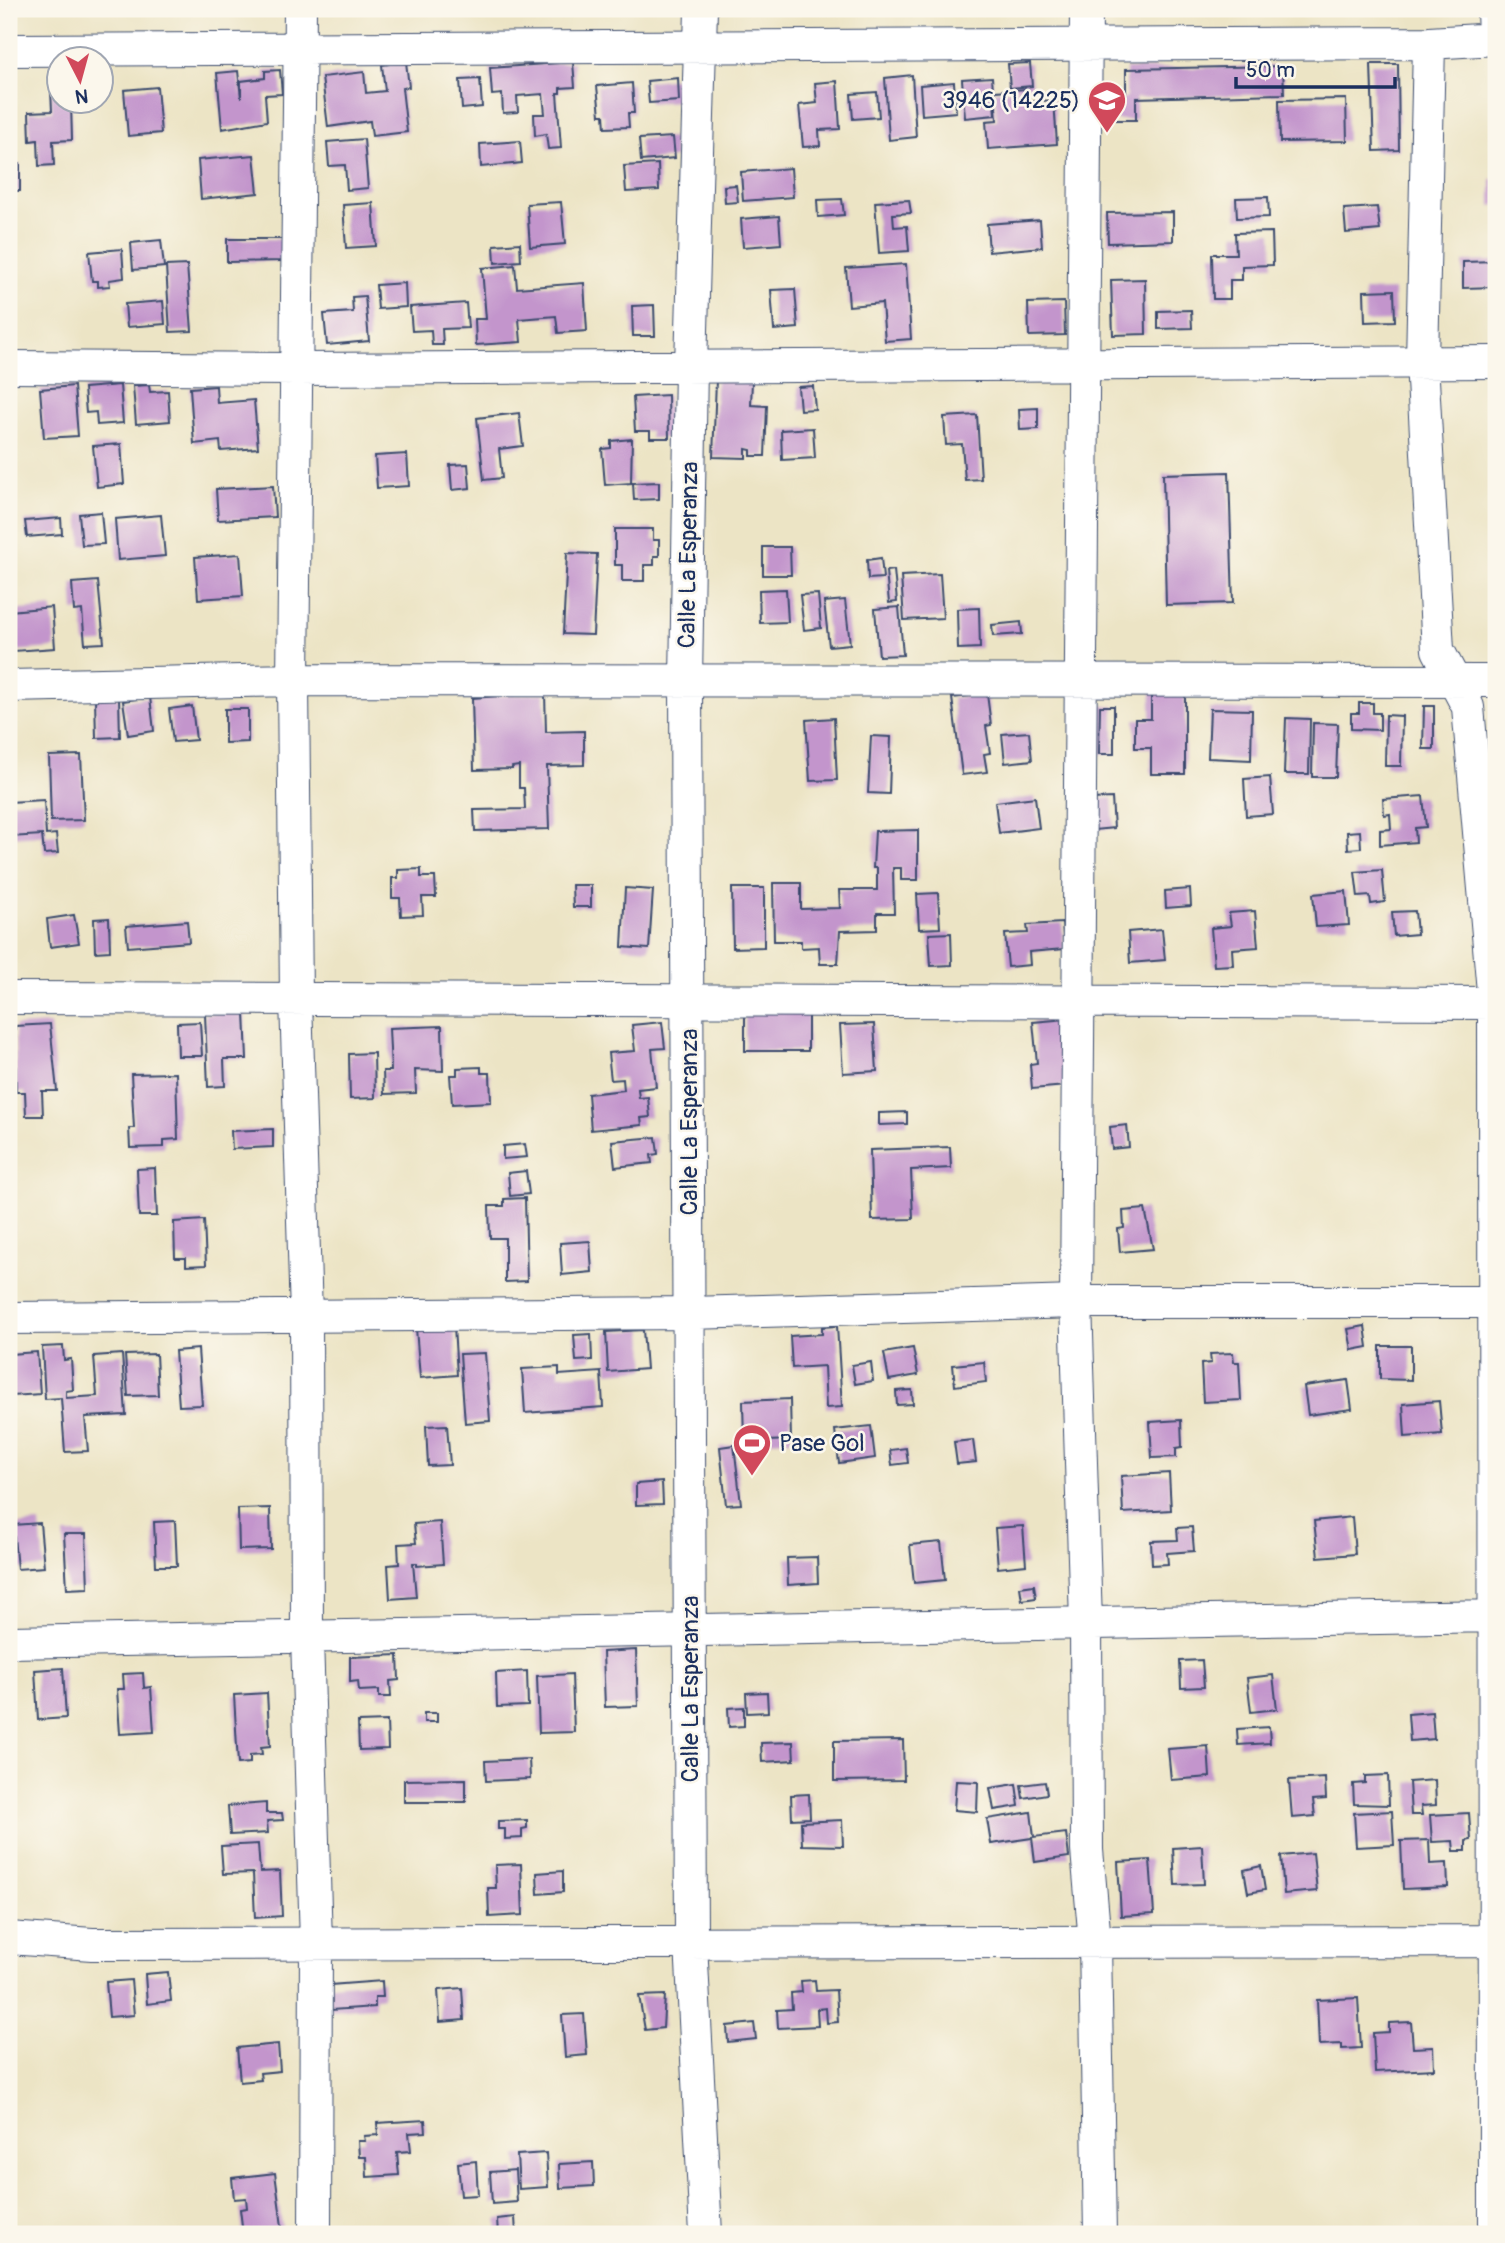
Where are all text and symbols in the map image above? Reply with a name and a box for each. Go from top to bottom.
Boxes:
north arrow [46,46,116,116]
scale bar [1236,46,1395,90]
text: 50 m [1246,57,1295,84]
school or university icon: 3946 (14225) [1086,79,1128,134]
text: N [74,83,89,109]
place label: 3946 (14225) [942,86,1080,115]
street label: Calle La Esperanza [672,461,705,649]
street label: Calle La Esperanza [675,1029,704,1215]
sports icon: Pase Gol [731,1422,773,1477]
place label: Pase Gol [779,1429,865,1458]
street label: Calle La Esperanza [676,1596,705,1782]

